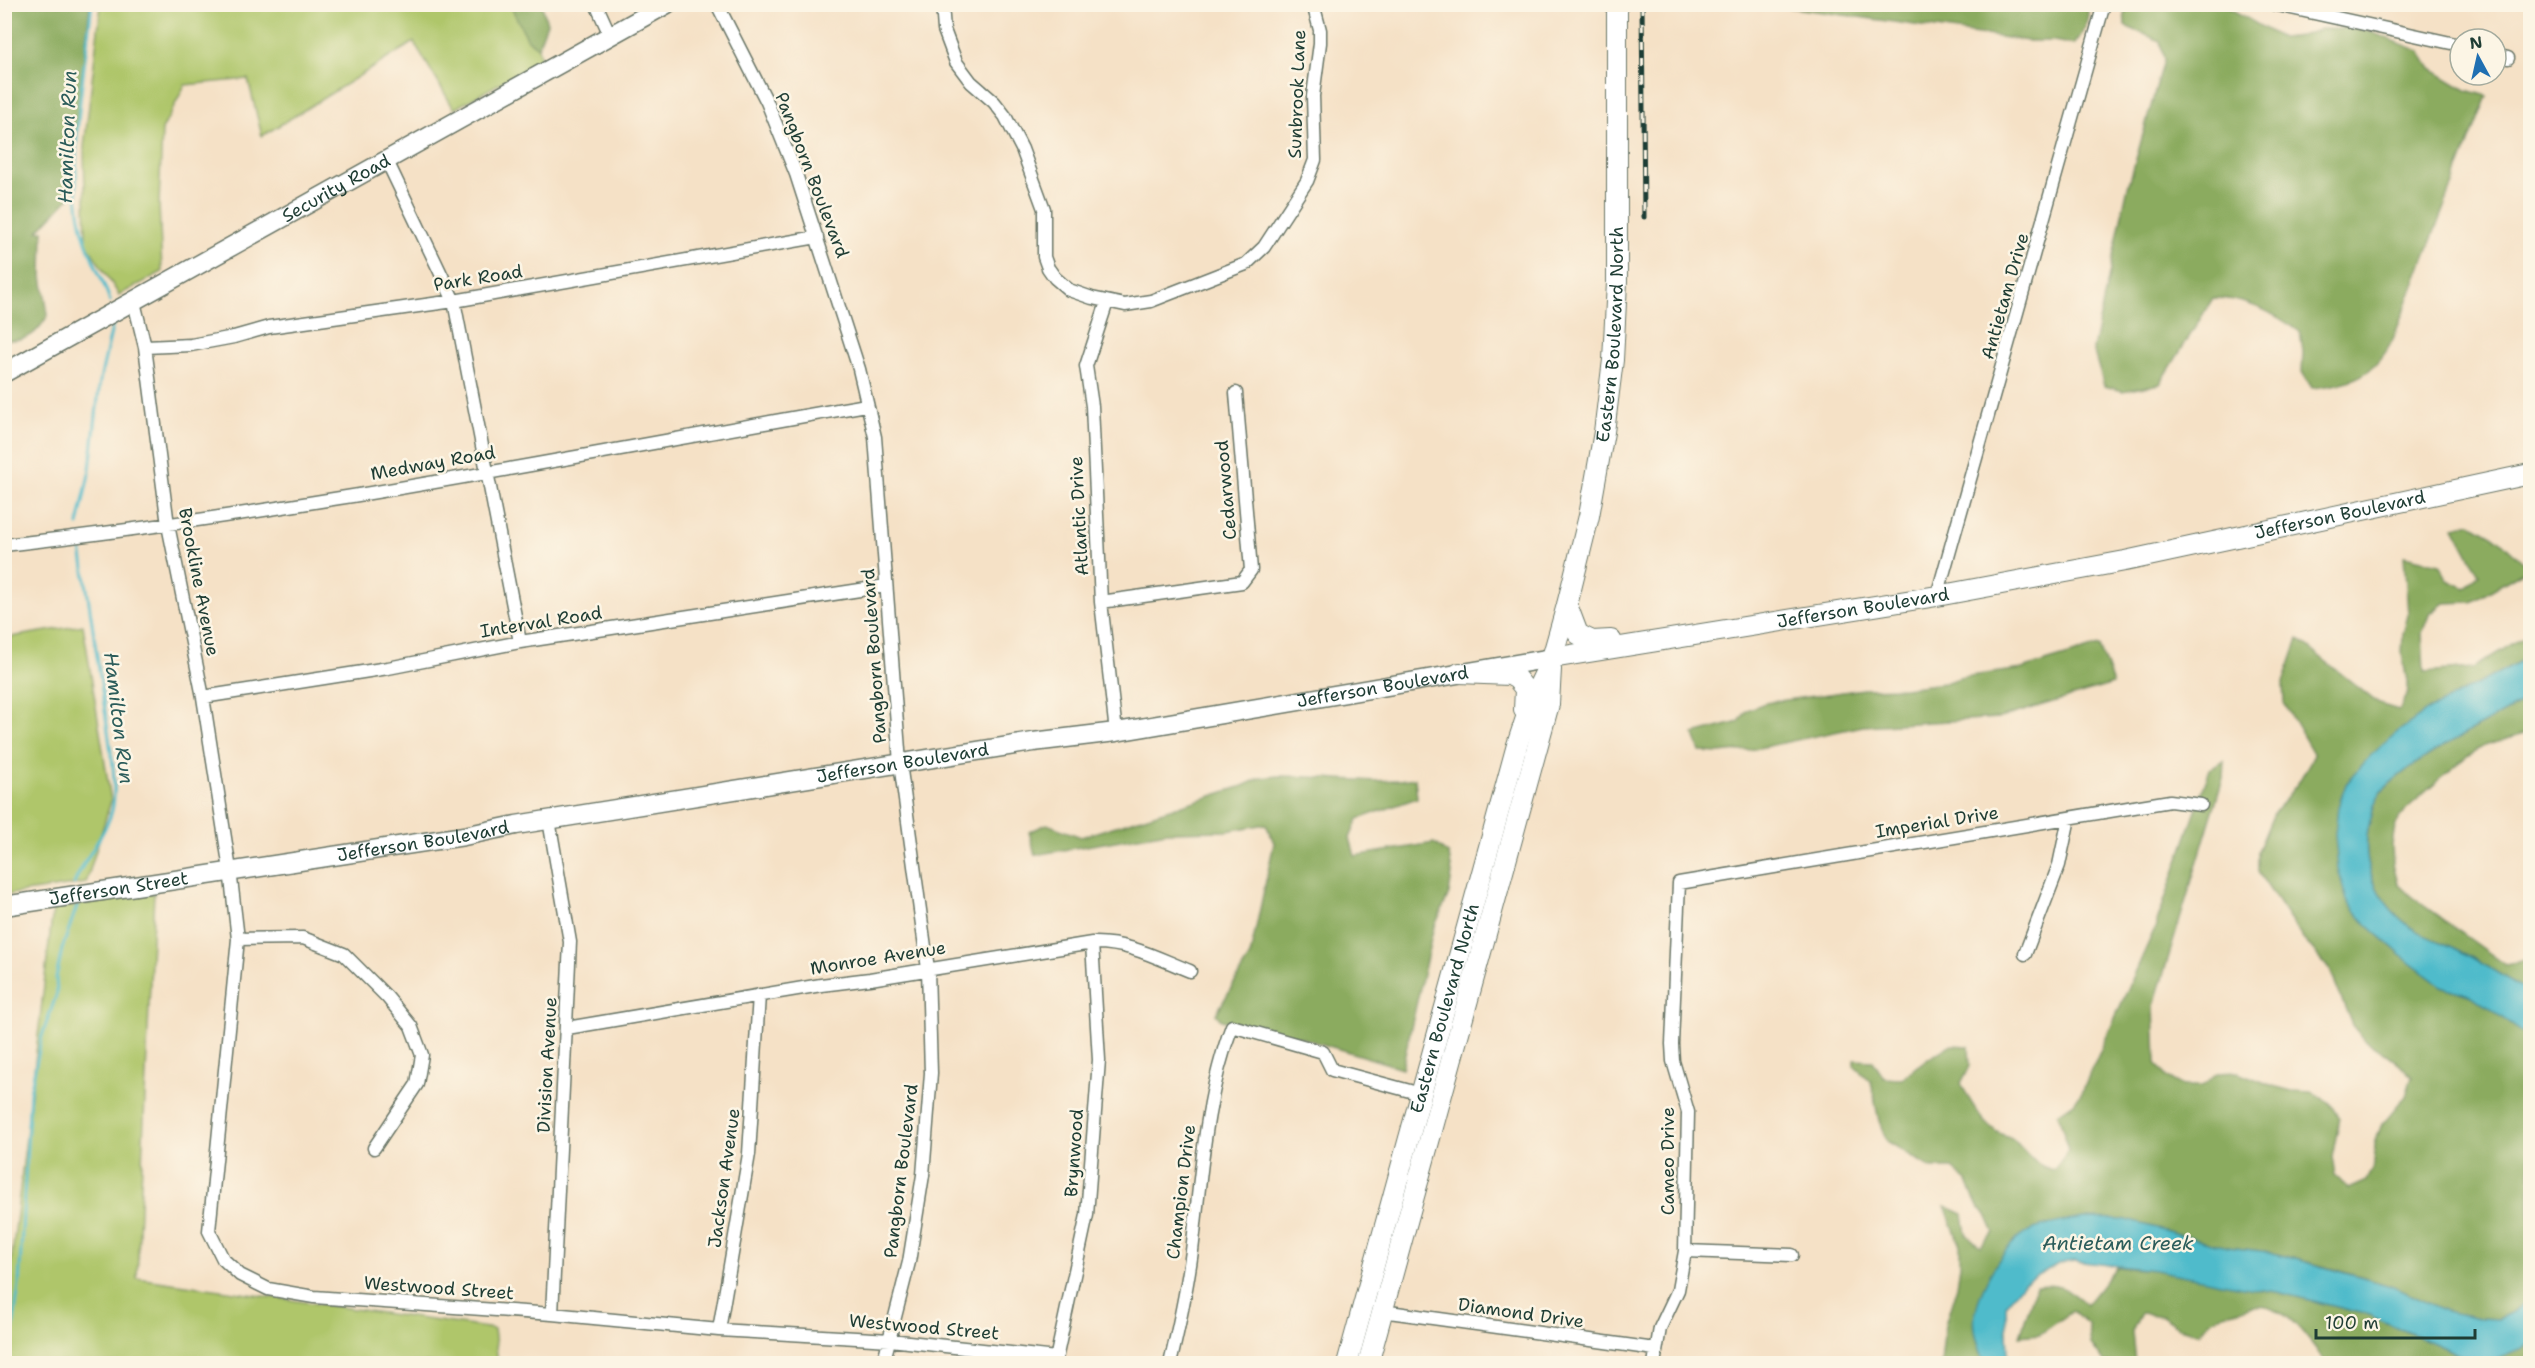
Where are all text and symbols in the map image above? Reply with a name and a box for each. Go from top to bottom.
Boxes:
north arrow [2448,27,2508,87]
street label: Sunbrook Lane [1283,29,1311,159]
text: N [2468,31,2484,54]
water label: Hamilton Run [52,70,82,204]
street label: Pangborn Boulevard [769,89,855,261]
street label: Security Road [277,148,395,228]
street label: Eastern Boulevard North [1590,226,1629,444]
street label: Antietam Drive [1975,230,2035,362]
street label: Park Road [432,259,524,297]
street label: Cedarwood [1210,439,1242,541]
street label: Medway Road [369,440,497,486]
street label: Atlantic Drive [1064,456,1094,576]
street label: Jefferson Boulevard [2252,485,2428,545]
street label: Brookline Avenue [173,506,225,658]
street label: Pangborn Boulevard [856,568,892,744]
street label: Jefferson Boulevard [1775,582,1951,634]
street label: Interval Road [478,601,604,643]
water label: Hamilton Run [98,650,140,786]
street label: Jefferson Boulevard [1295,660,1470,713]
street label: Jefferson Boulevard [815,737,990,789]
street label: Imperial Drive [1874,800,2000,844]
street label: Jefferson Boulevard [335,815,511,867]
street label: Jefferson Street [47,866,190,911]
street label: Eastern Boulevard North [1404,901,1485,1116]
street label: Monroe Avenue [808,935,948,981]
street label: Division Avenue [531,996,563,1134]
street label: Pangborn Boulevard [878,1082,924,1260]
street label: Jackson Avenue [702,1107,746,1249]
street label: Cameo Drive [1656,1107,1680,1215]
street label: Brynwood [1059,1108,1089,1198]
street label: Champion Drive [1161,1123,1201,1261]
water label: Antietam Creek [2042,1230,2194,1256]
street label: Westwood Street [363,1271,515,1305]
street label: Diamond Drive [1456,1292,1586,1334]
scale bar [2316,1302,2475,1340]
street label: Westwood Street [848,1308,1000,1346]
text: 100 m [2325,1311,2379,1335]

